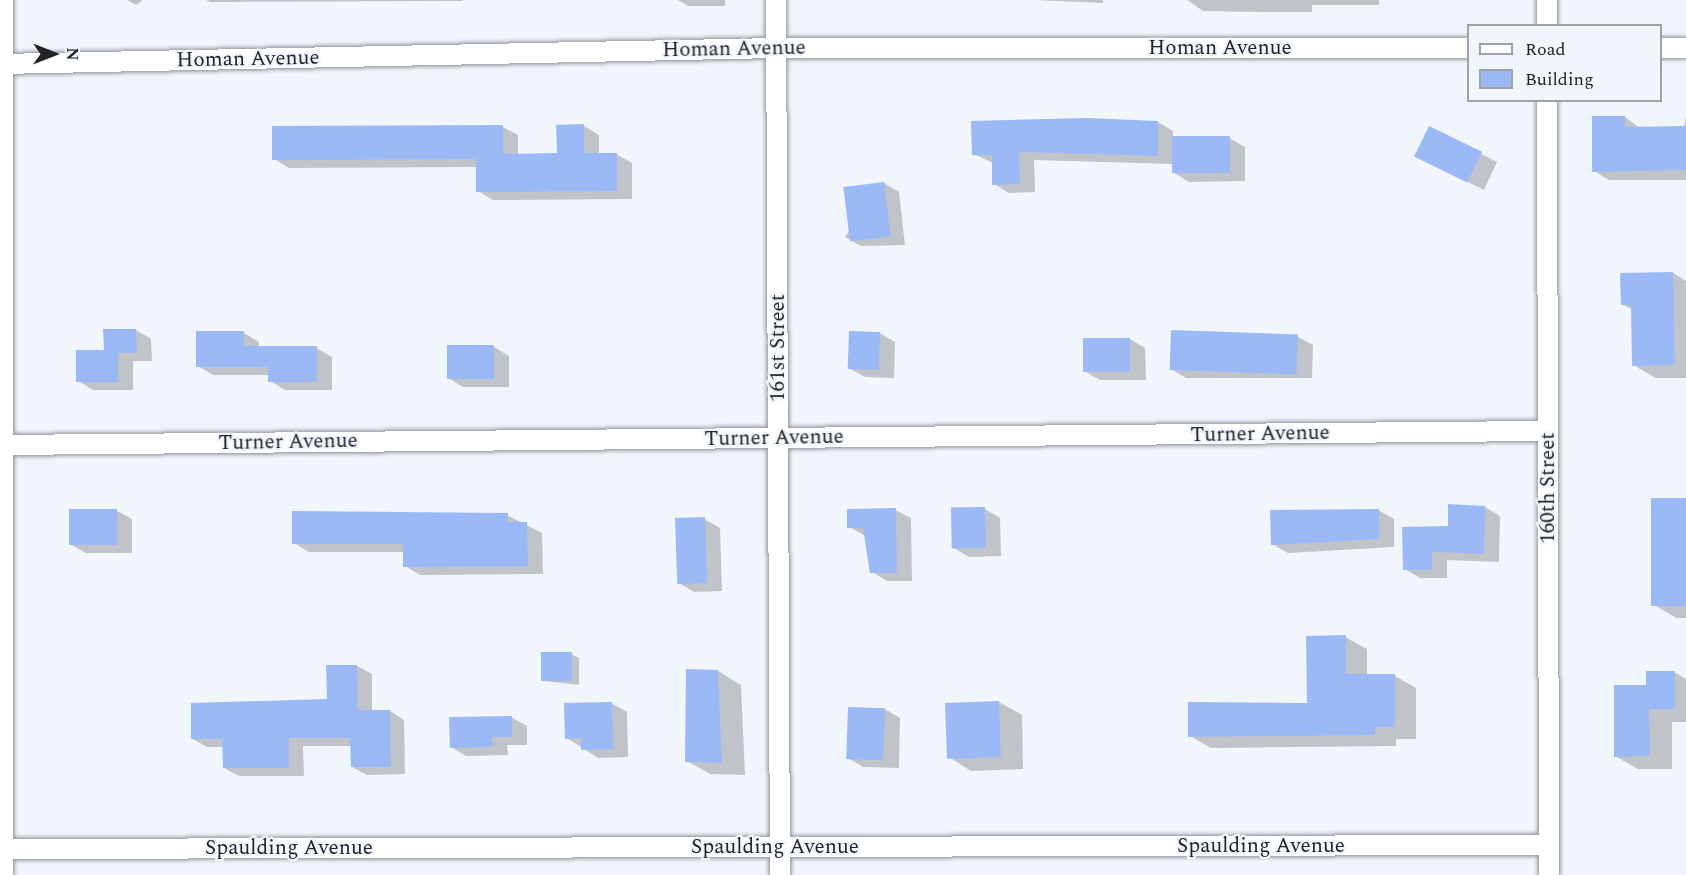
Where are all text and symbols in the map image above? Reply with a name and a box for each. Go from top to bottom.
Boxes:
north arrow [24,24,84,84]
legend [1467,24,1662,102]
street label: Homan Avenue [662,35,806,63]
street label: Homan Avenue [1148,35,1292,61]
text: Road [1525,36,1566,63]
street label: Homan Avenue [176,45,320,73]
text: N [60,47,84,61]
text: Building [1525,66,1594,93]
street label: 161st Street [765,294,791,402]
street label: Turner Avenue [1190,420,1330,448]
street label: Turner Avenue [704,424,844,452]
street label: Turner Avenue [218,428,358,456]
street label: 160th Street [1535,432,1561,544]
street label: Spaulding Avenue [1177,833,1345,859]
street label: Spaulding Avenue [691,834,859,860]
street label: Spaulding Avenue [205,835,373,861]

